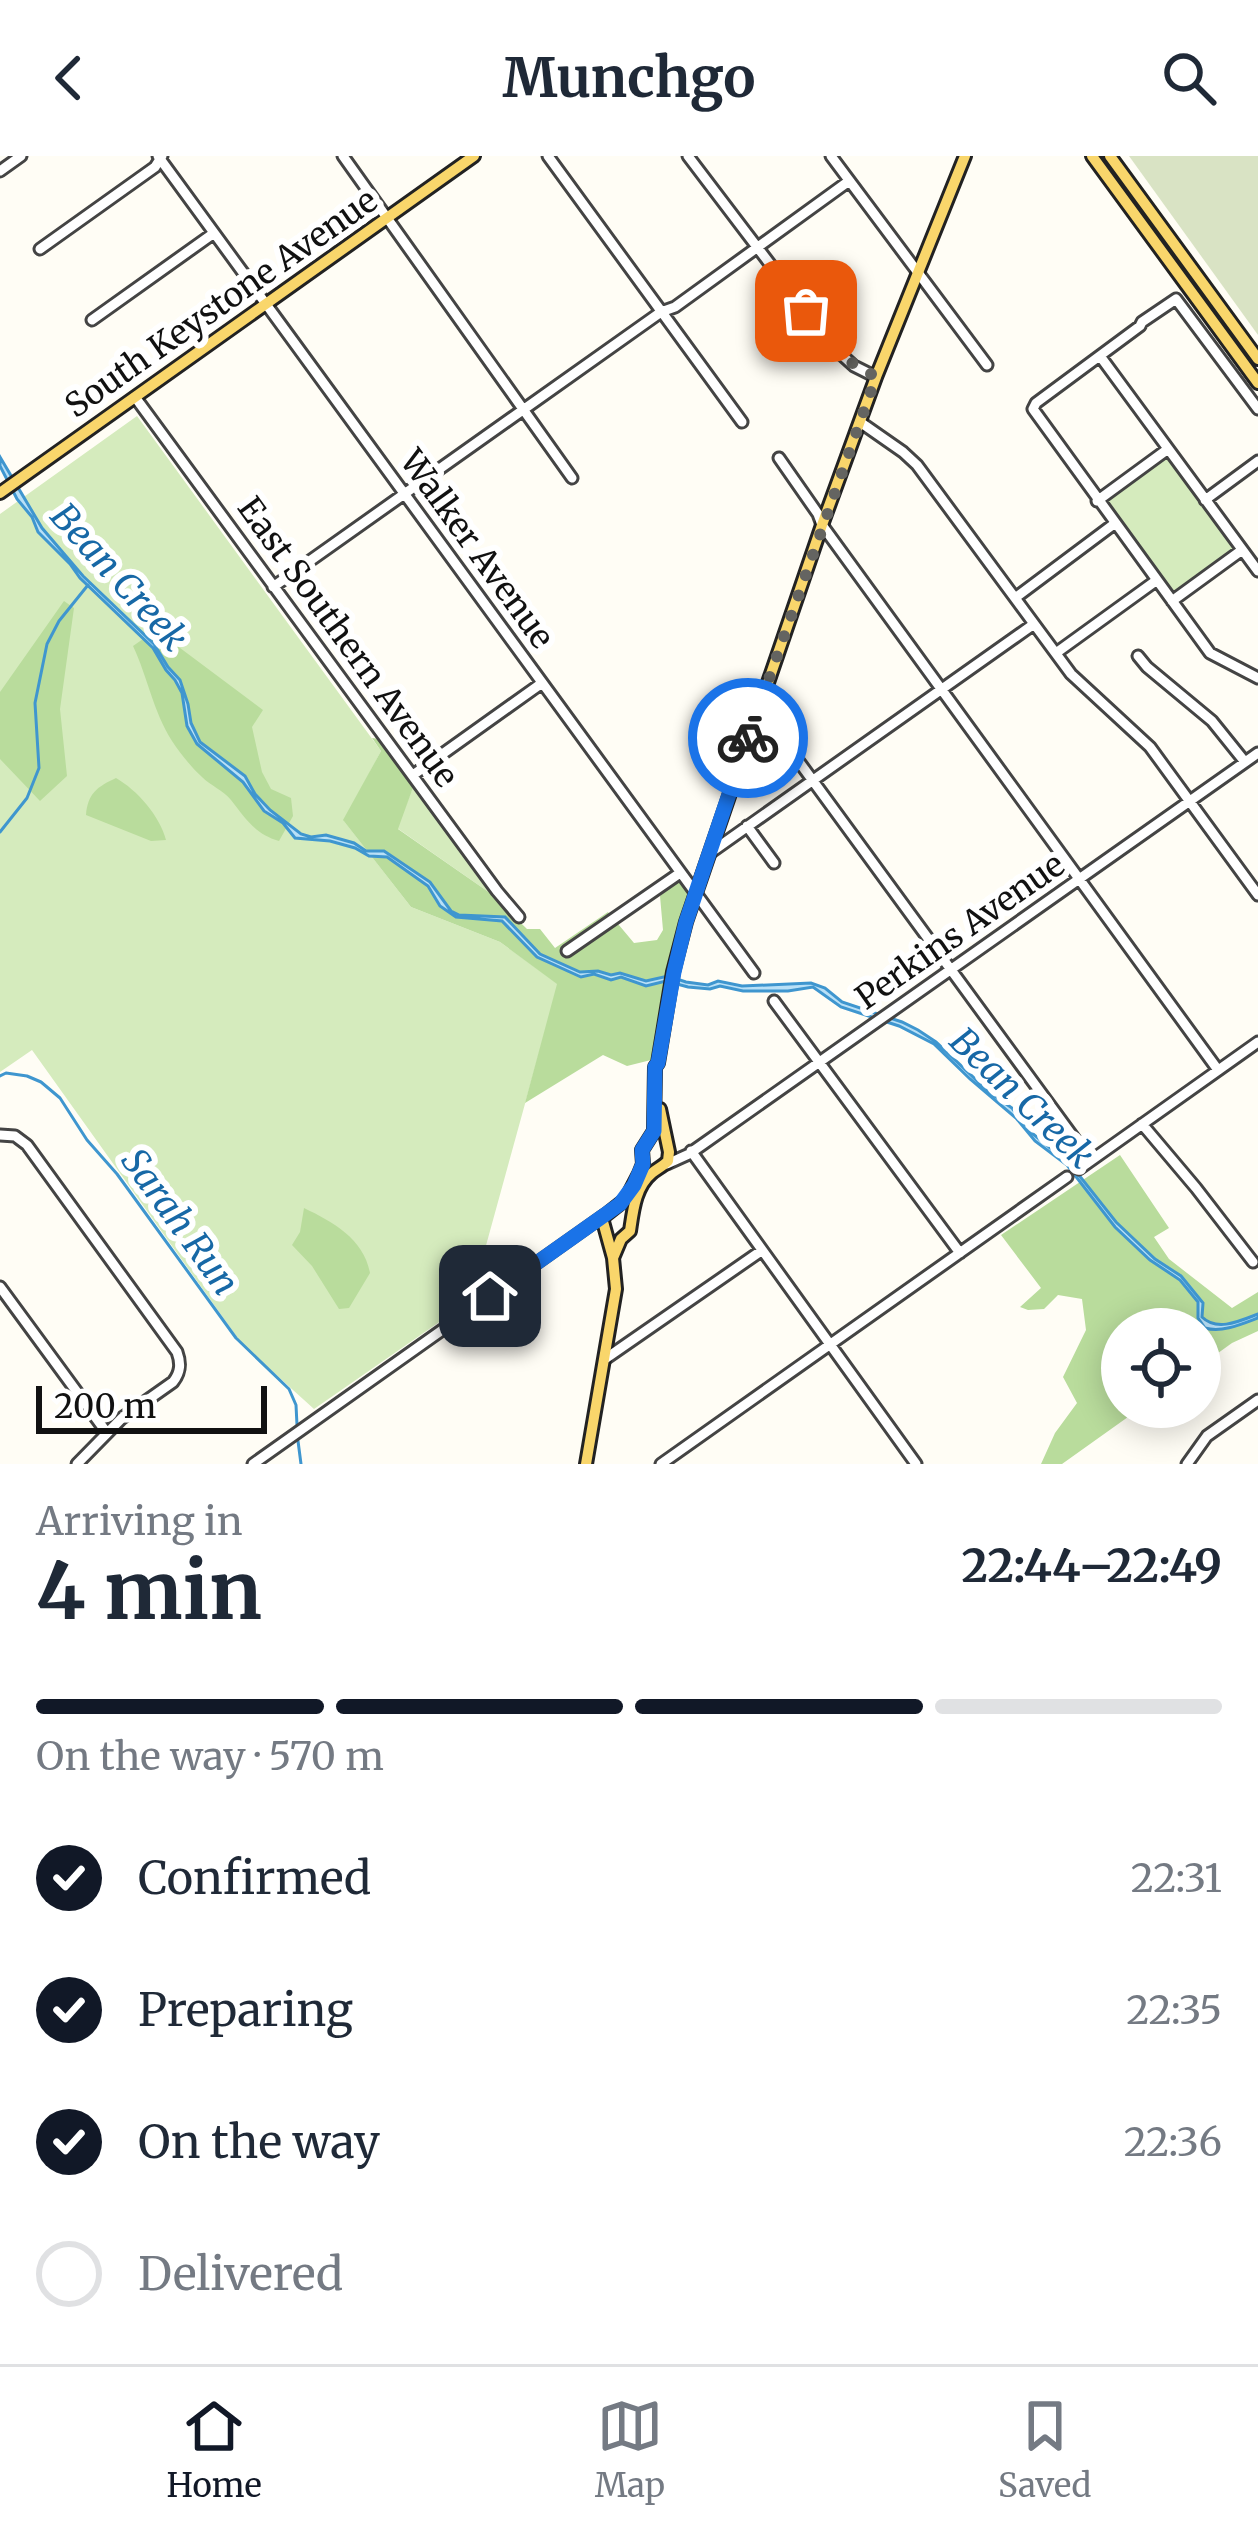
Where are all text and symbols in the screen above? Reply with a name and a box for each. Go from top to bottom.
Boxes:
text: Munchgo [503,44,755,112]
icon: back [36,45,102,111]
icon: search [1156,45,1222,111]
street label: South Keystone Avenue [57,180,385,426]
pin [755,260,857,362]
icon: bag [773,278,839,344]
street label: Walker Avenue [391,441,563,656]
street label: East Southern Avenue [229,489,467,795]
water label: Bean Creek [41,494,197,660]
courier [688,678,808,798]
icon: bike [715,705,781,771]
street label: Perkins Avenue [848,844,1072,1018]
water label: Bean Creek [941,1018,1104,1178]
water label: Sarah Run [112,1140,248,1304]
pin [439,1245,541,1347]
icon: home [457,1263,523,1329]
map controls [1101,1308,1221,1428]
button: locate [1101,1308,1221,1428]
scale bar [36,1380,267,1433]
text: 200 m [54,1386,156,1427]
text: Arriving in [36,1497,243,1546]
text: 22:44–22:49 [962,1538,1222,1594]
text: 4 min [36,1542,262,1640]
text: On the way · 570 m [36,1732,384,1781]
icon: check [36,1845,102,1911]
text: Confirmed [138,1850,371,1906]
text: 22:31 [1131,1854,1222,1903]
icon: check [36,1977,102,2043]
text: Preparing [138,1982,353,2038]
text: 22:35 [1126,1986,1222,2035]
icon: check [36,2109,102,2175]
text: On the way [138,2114,380,2170]
text: 22:36 [1124,2118,1222,2167]
text: Delivered [138,2246,343,2302]
tab: Home [167,2393,262,2506]
tab: Map [595,2393,665,2506]
tab: Saved [998,2393,1092,2506]

